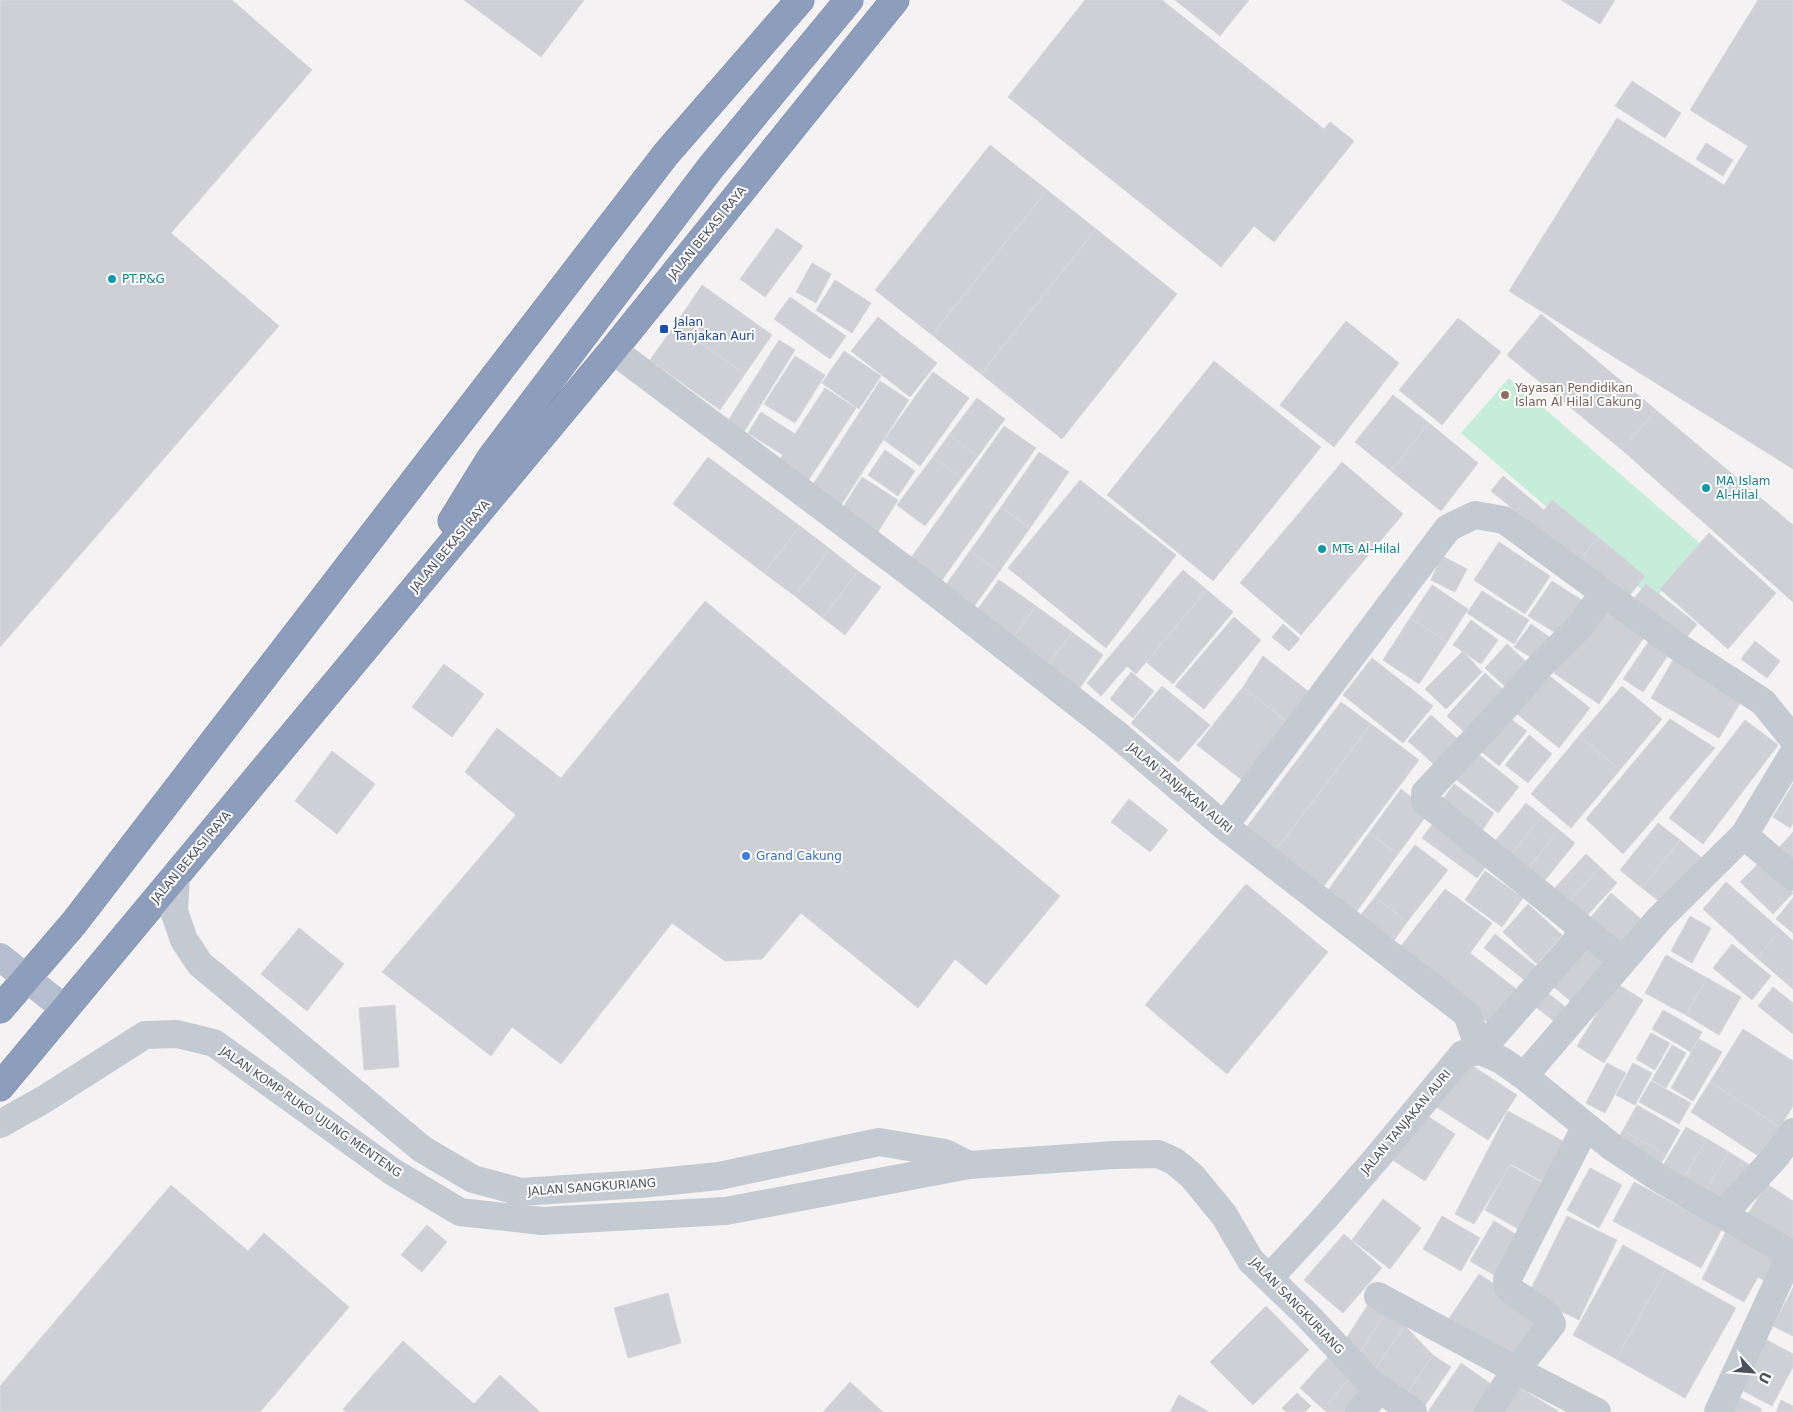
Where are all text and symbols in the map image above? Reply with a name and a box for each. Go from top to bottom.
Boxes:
street label: JALAN BEKASI RAYA [664,183,749,283]
place label: PT.P&G [122,272,165,286]
marker: PT.P&G [106,273,118,285]
place label: Jalan Tanjakan Auri [673,315,755,343]
marker: Jalan Tanjakan Auri [658,323,670,335]
place label: Yayasan Pendidikan Islam Al Hilal Cakung [1514,381,1642,409]
marker: Yayasan Pendidikan Islam Al Hilal Cakung [1499,389,1511,401]
place label: MA Islam Al-Hilal [1716,474,1771,502]
marker: MA Islam Al-Hilal [1700,482,1712,494]
street label: JALAN BEKASI RAYA [407,497,493,596]
place label: MTs Al-Hilal [1332,542,1400,556]
marker: MTs Al-Hilal [1316,543,1328,555]
street label: JALAN TANJAKAN AURI [1124,740,1235,836]
street label: JALAN BEKASI RAYA [148,808,234,907]
place label: Grand Cakung [756,849,842,863]
marker: Grand Cakung [740,850,752,862]
street label: JALAN KOMP RUKO UJUNG MENTENG [217,1043,404,1180]
street label: JALAN TANJAKAN AURI [1358,1067,1454,1178]
street label: JALAN SANGKURIANG [526,1176,657,1199]
street label: JALAN SANGKURIANG [1247,1254,1347,1357]
north arrow [1728,1347,1778,1397]
text: U [1755,1369,1774,1386]

